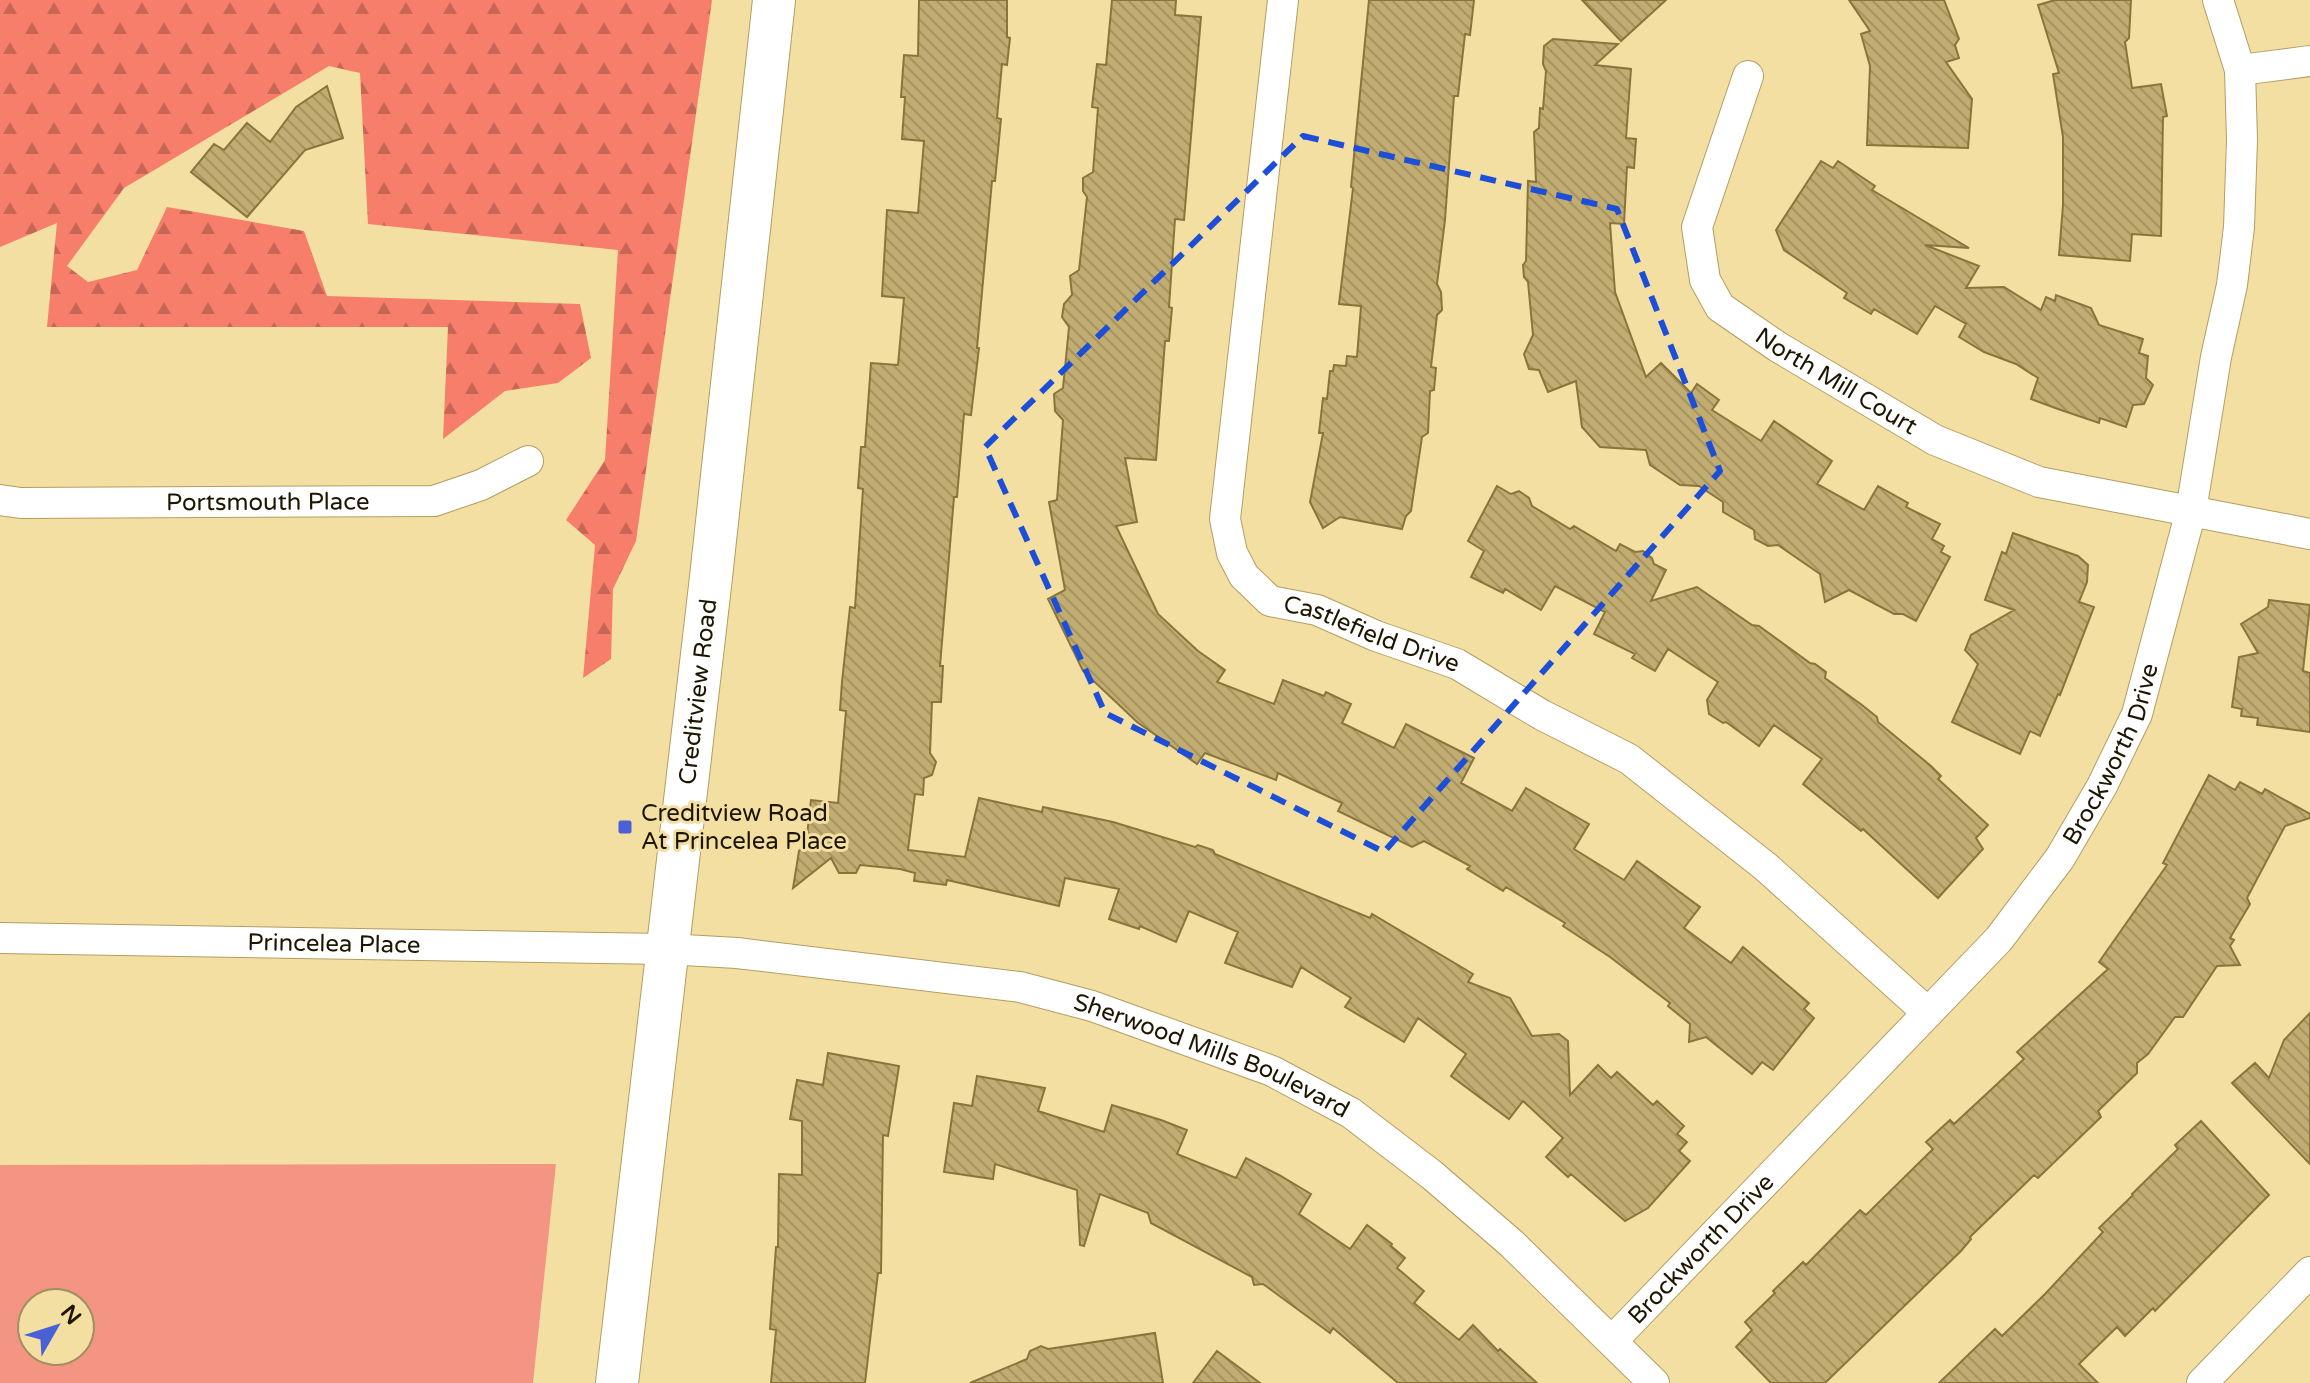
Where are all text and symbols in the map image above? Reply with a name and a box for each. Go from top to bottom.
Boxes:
street label: North Mill Court [1750,321,1923,441]
street label: Portsmouth Place [166,487,370,517]
street label: Castlefield Drive [1281,589,1464,678]
street label: Creditview Road [672,597,723,786]
street label: Brockworth Drive [2056,660,2164,850]
place label: Creditview Road At Princelea Place [641,799,847,856]
marker: Creditview Road At Princelea Place [616,818,634,836]
street label: Princelea Place [247,928,421,959]
street label: Sherwood Mills Boulevard [1071,987,1354,1124]
street label: Brockworth Drive [1622,1168,1780,1330]
north arrow [16,1287,96,1367]
text: N [55,1300,86,1330]

